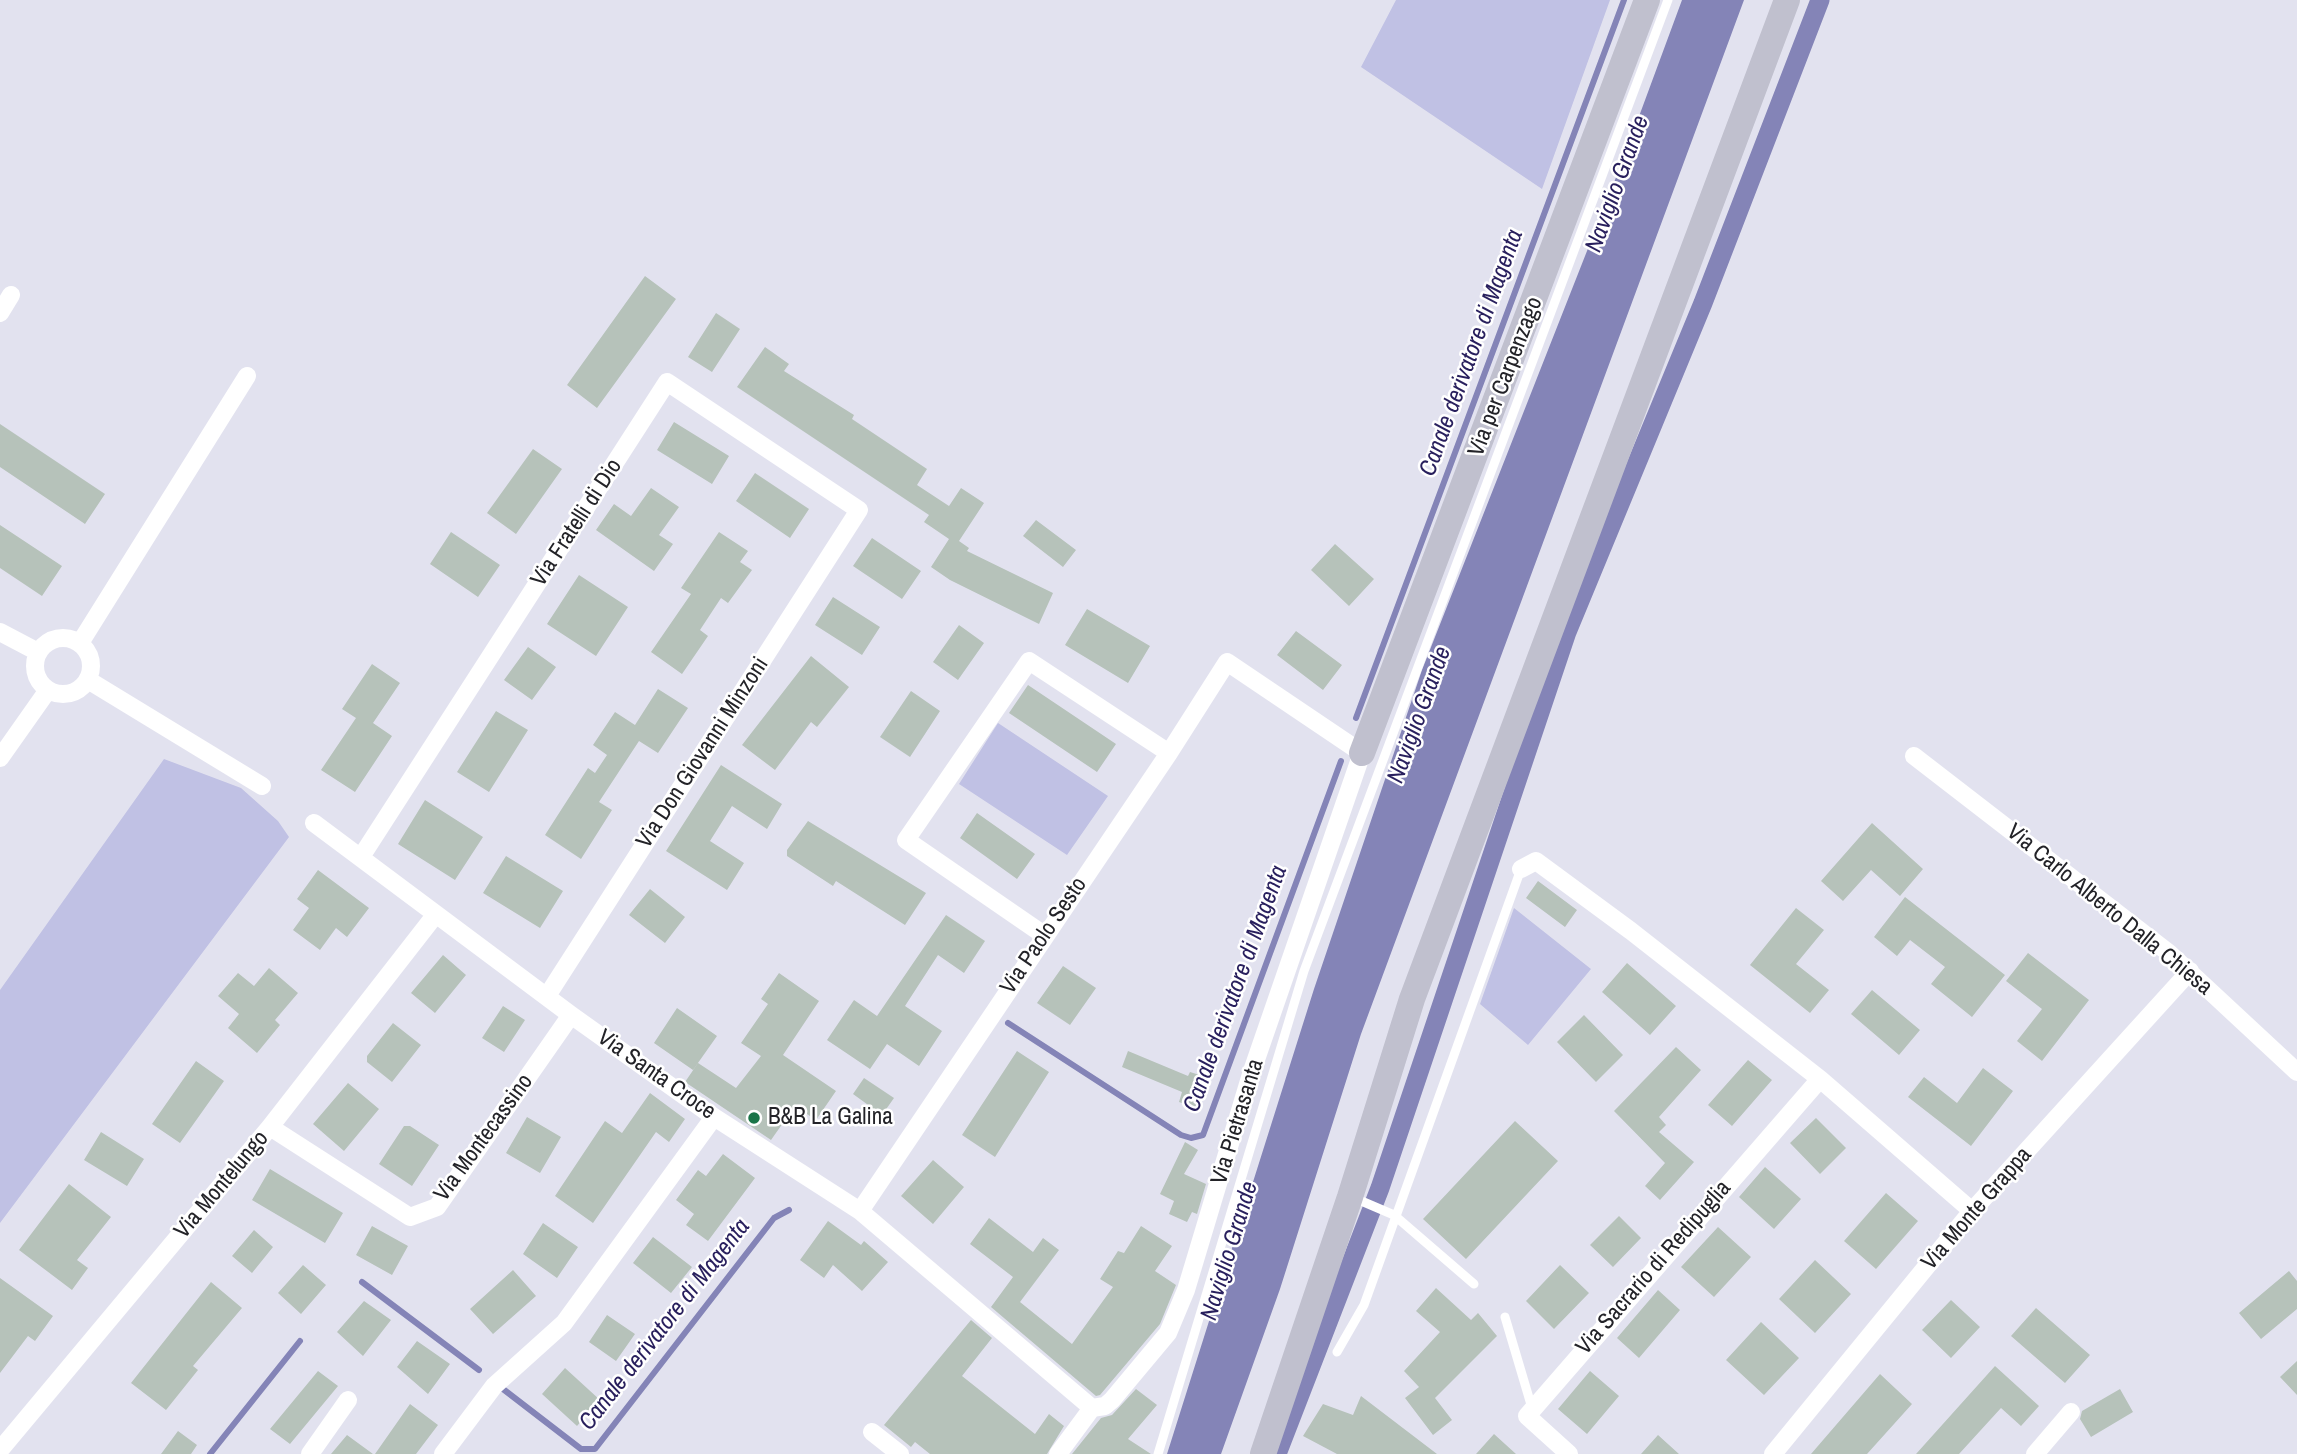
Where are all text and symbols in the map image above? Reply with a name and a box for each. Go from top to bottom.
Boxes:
water label: Naviglio Grande [1580,112,1656,256]
water label: Canale derivatore di Magenta [1414,226,1530,480]
street label: Via per Carpenzago [1463,293,1549,461]
street label: Via Fratelli di Dio [526,454,628,592]
water label: Naviglio Grande [1382,643,1458,787]
street label: Via Don Giovanni Minzoni [631,652,775,854]
street label: Via Carlo Alberto Dalla Chiesa [2001,819,2217,1001]
water label: Canale derivatore di Magenta [1178,862,1294,1116]
street label: Via Paolo Sesto [995,872,1093,1000]
street label: Via Santa Croce [592,1024,720,1126]
street label: Via Pietrasanta [1206,1056,1270,1188]
street label: Via Montecassino [429,1069,539,1207]
place label: B&B La Galina [768,1104,893,1132]
marker: B&B La Galina [746,1110,762,1126]
street label: Via Montelungo [169,1126,275,1244]
street label: Via Monte Grappa [1916,1142,2038,1276]
street label: Via Sacrario di Redipuglia [1571,1175,1737,1361]
water label: Naviglio Grande [1195,1178,1265,1324]
water label: Canale derivatore di Magenta [574,1214,756,1436]

